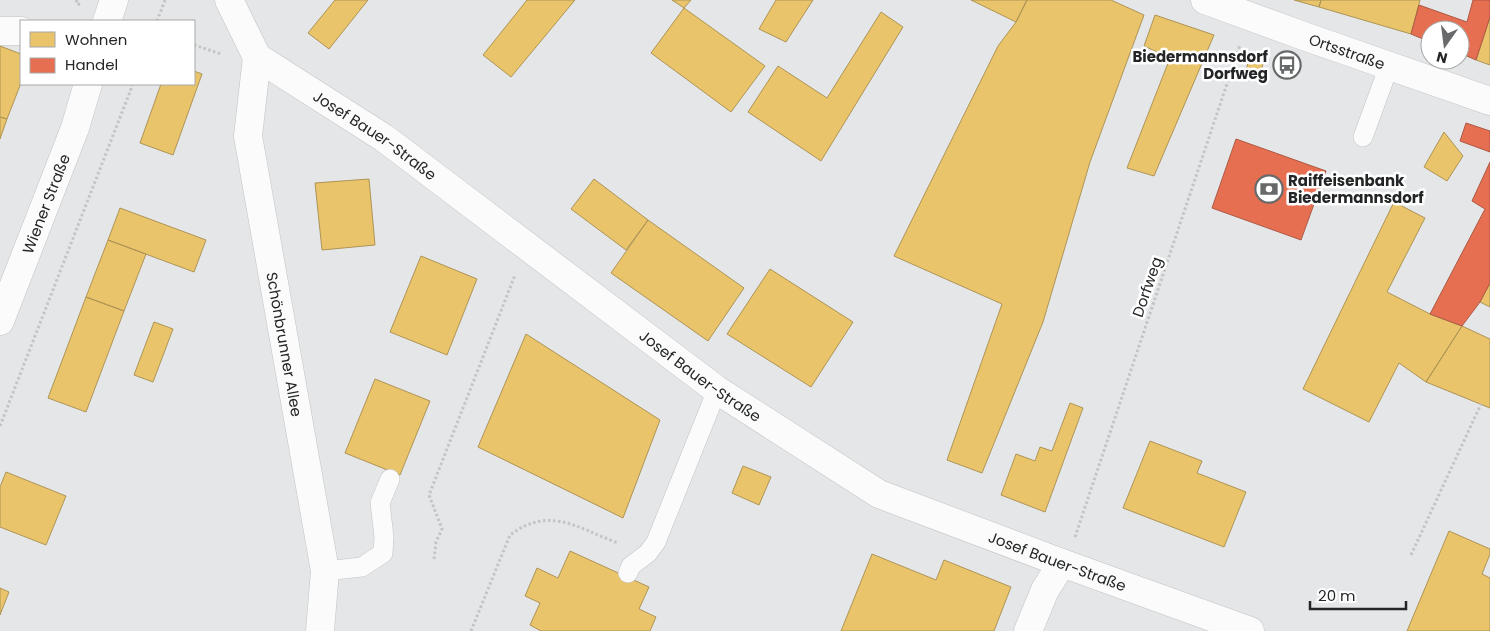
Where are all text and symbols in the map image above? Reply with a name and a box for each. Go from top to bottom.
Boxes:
legend [20,20,195,85]
north arrow [1420,20,1470,70]
street label: Ortsstraße [1306,28,1388,74]
text: Wohnen [65,29,127,50]
place label: Biedermannsdorf Dorfweg [1132,46,1269,84]
text: N [1434,47,1449,69]
bus stop icon: Biedermannsdorf Dorfweg [1272,50,1302,80]
text: Handel [65,54,118,75]
street label: Josef Bauer-Straße [309,85,441,185]
street label: Wiener Straße [17,150,75,257]
place label: Raiffeisenbank Biedermannsdorf [1288,170,1424,208]
bank icon: Raiffeisenbank Biedermannsdorf [1254,174,1284,204]
street label: Dorfweg [1127,254,1167,320]
street label: Schönbrunner Allee [262,270,308,418]
street label: Josef Bauer-Straße [635,325,766,426]
street label: Josef Bauer-Straße [986,526,1129,596]
scale bar [1310,578,1406,610]
text: 20 m [1318,585,1356,606]

